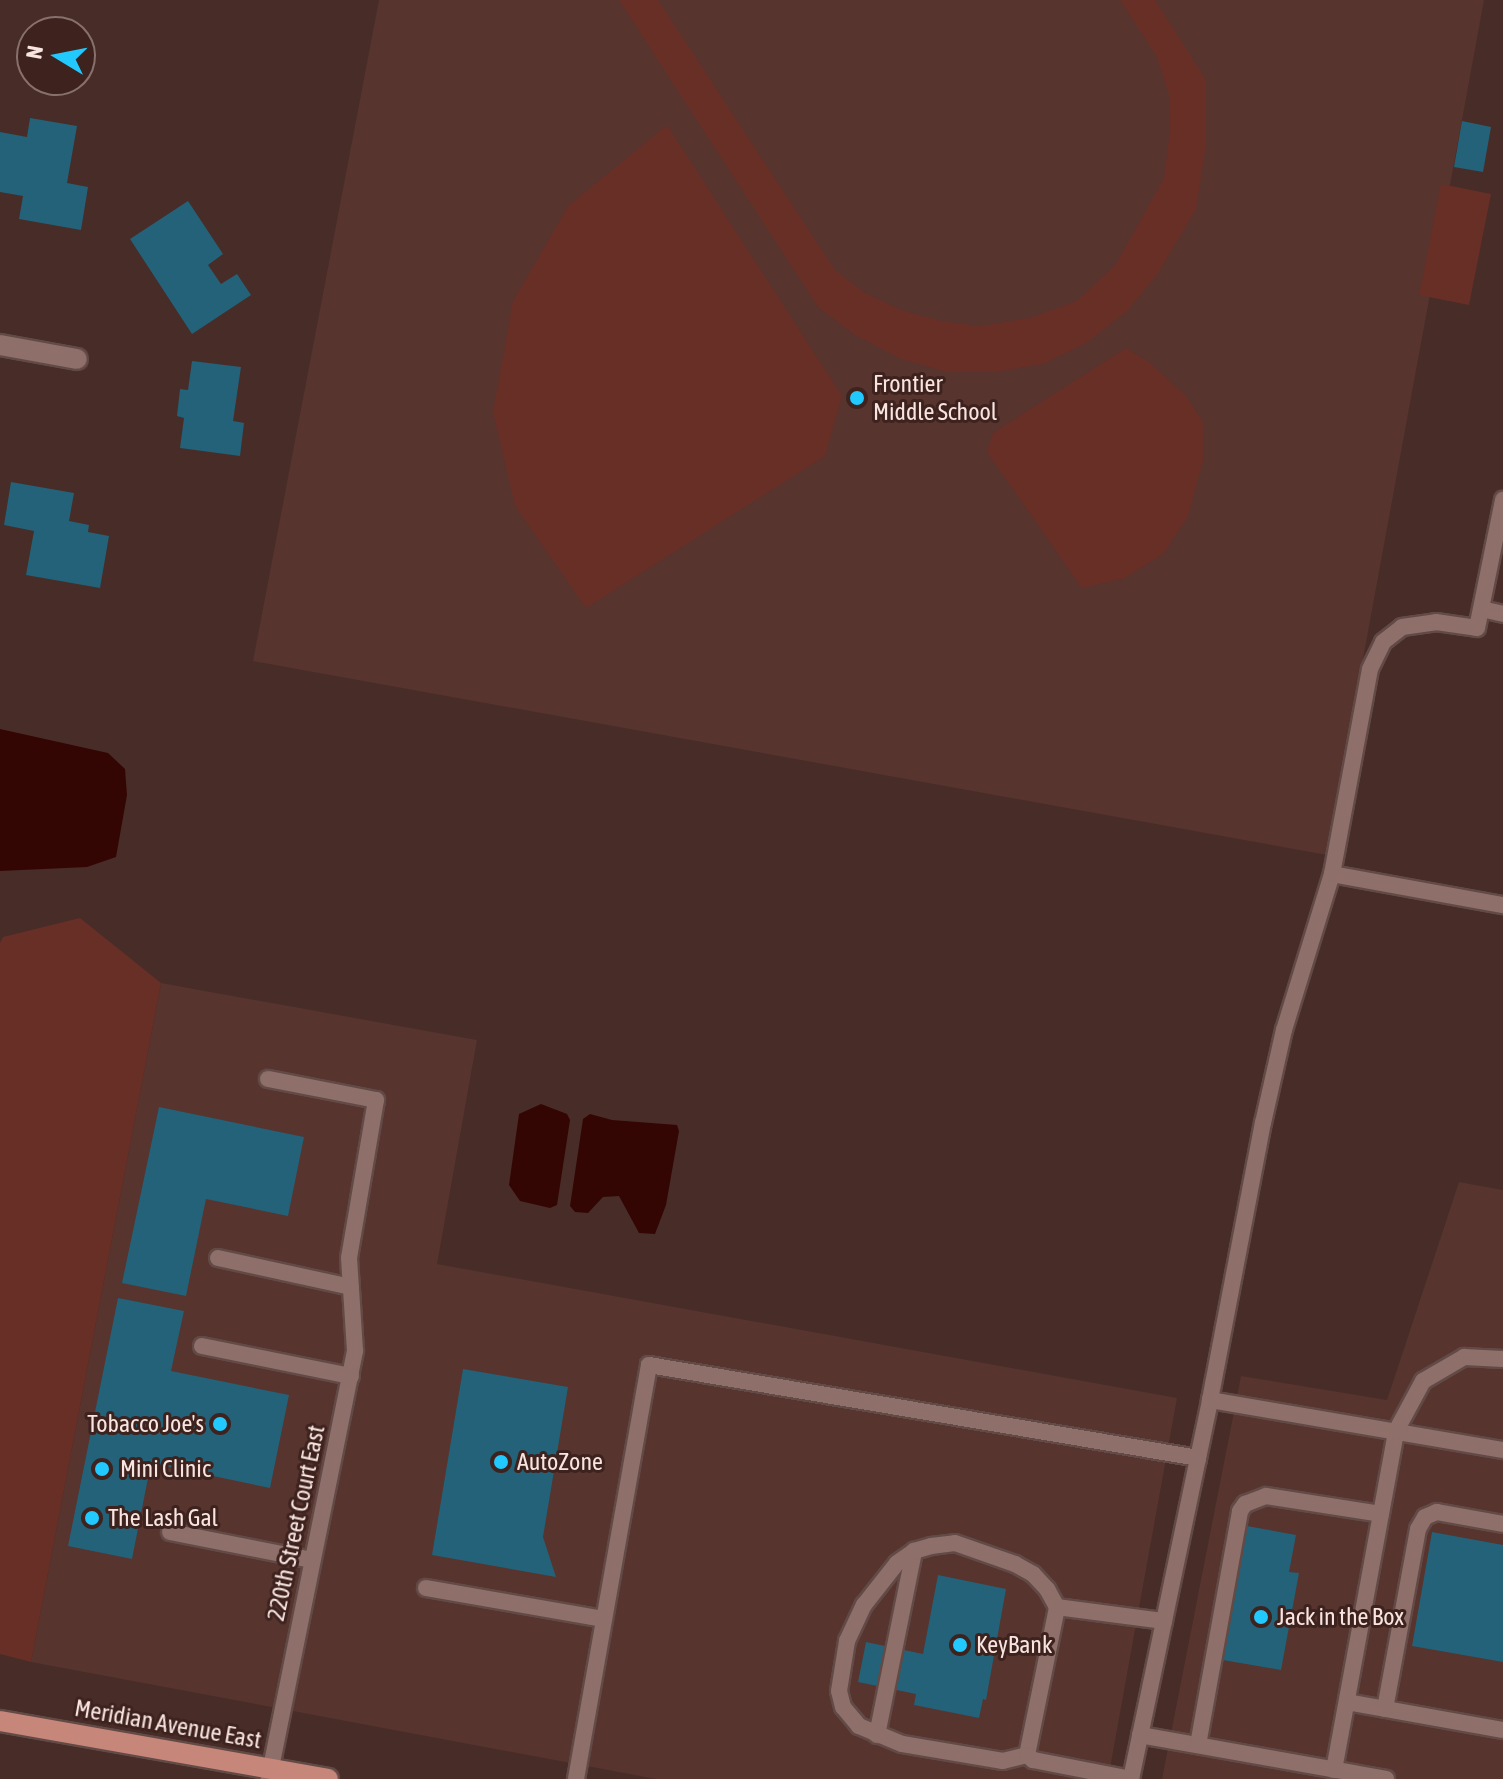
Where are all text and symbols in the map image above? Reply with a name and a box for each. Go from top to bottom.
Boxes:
north arrow [16,16,96,96]
text: N [20,44,48,61]
place label: Frontier Middle School [873,370,997,426]
marker: Frontier Middle School [848,389,866,407]
place label: Tobacco Joe's [87,1410,204,1438]
marker: Tobacco Joe's [211,1415,229,1433]
street label: 220th Street Court East [261,1423,331,1623]
place label: AutoZone [517,1448,603,1476]
marker: AutoZone [492,1453,510,1471]
place label: Mini Clinic [120,1455,211,1483]
marker: Mini Clinic [91,1458,113,1480]
place label: The Lash Gal [108,1504,218,1532]
marker: The Lash Gal [83,1509,101,1527]
place label: Jack in the Box [1277,1603,1404,1631]
marker: Jack in the Box [1252,1608,1270,1626]
place label: KeyBank [976,1631,1053,1659]
marker: KeyBank [951,1636,969,1654]
street label: Meridian Avenue East [72,1693,264,1755]

